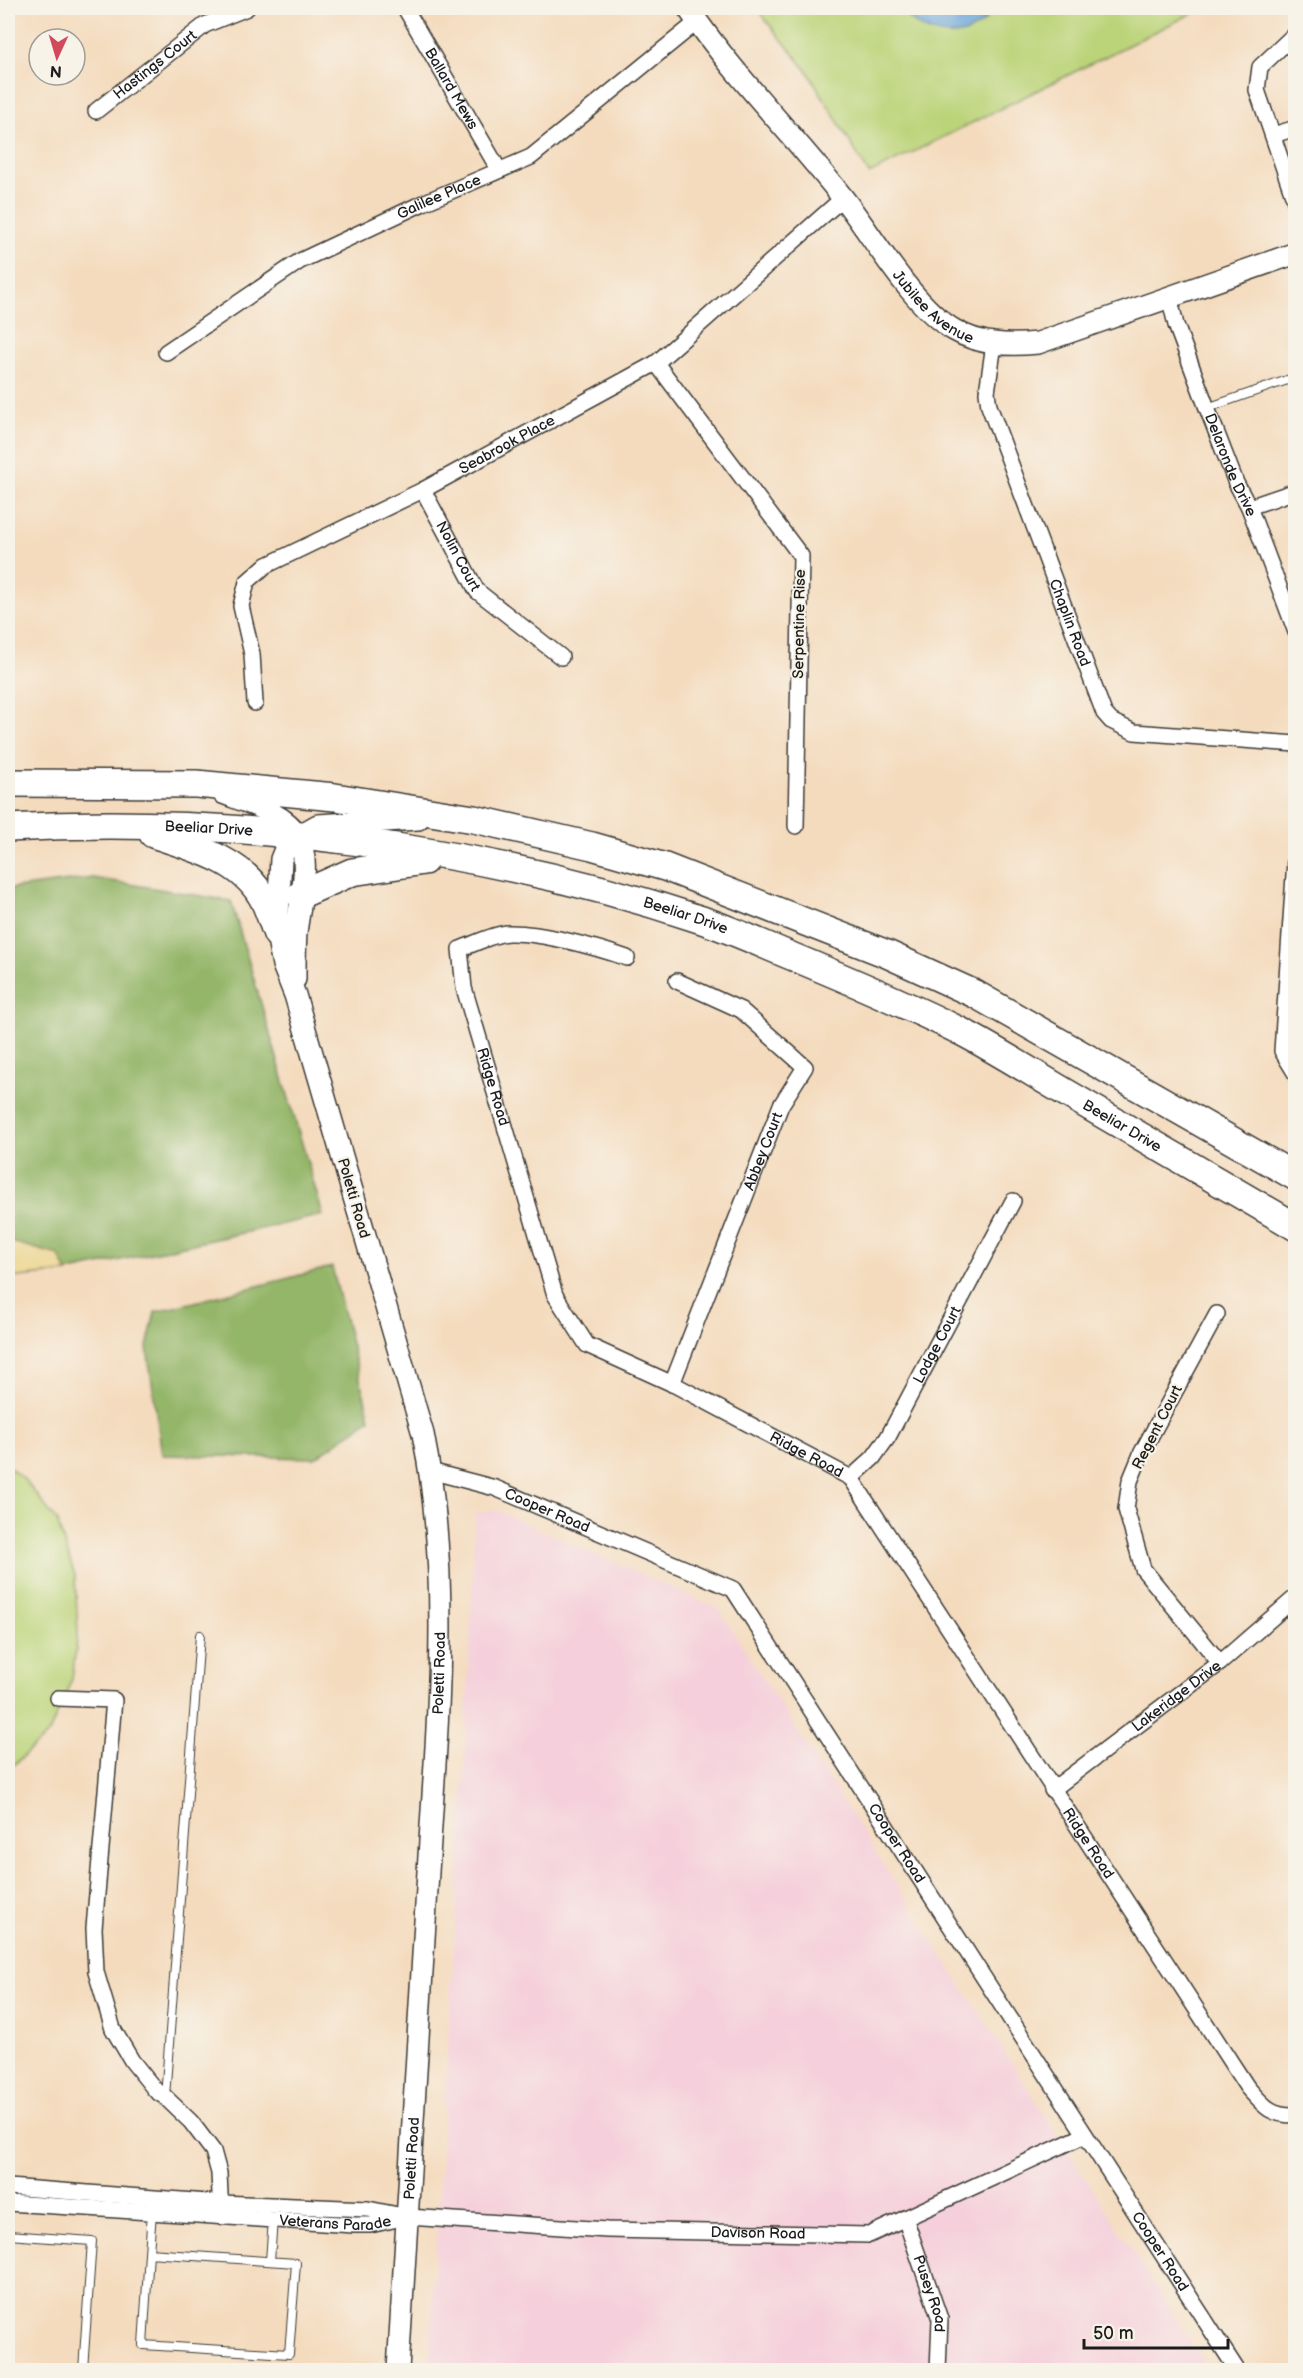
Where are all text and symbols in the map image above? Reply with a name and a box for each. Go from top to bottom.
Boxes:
street label: Hastings Court [110,26,201,104]
north arrow [27,27,87,87]
street label: Ballard Mews [420,45,483,133]
text: N [49,61,63,80]
street label: Galilee Place [394,170,484,224]
street label: Jubilee Avenue [888,266,976,348]
street label: Seabrook Place [456,411,559,479]
street label: Delaronde Drive [1200,411,1261,519]
street label: Nolin Court [431,518,485,595]
street label: Serpentine Rise [789,569,810,679]
street label: Chaplin Road [1045,576,1095,669]
street label: Beeliar Drive [164,817,254,841]
street label: Beeliar Drive [641,893,731,939]
street label: Ridge Road [472,1045,513,1128]
street label: Beeliar Drive [1079,1096,1165,1157]
street label: Abbey Court [740,1109,787,1193]
street label: Poletti Road [333,1156,374,1240]
street label: Lodge Court [909,1303,966,1387]
street label: Regent Court [1128,1382,1187,1472]
street label: Ridge Road [766,1428,846,1482]
street label: Cooper Road [501,1484,593,1537]
street label: Poletti Road [429,1632,450,1715]
street label: Lakeridge Drive [1128,1656,1225,1736]
street label: Cooper Road [864,1800,929,1887]
street label: Ridge Road [1058,1804,1118,1883]
street label: Poletti Road [400,2117,424,2200]
street label: Cooper Road [1127,2208,1193,2295]
street label: Veterans Parade [279,2211,393,2235]
street label: Davison Road [710,2223,806,2244]
street label: Pusey Road [909,2253,949,2333]
scale bar [1084,2312,1228,2350]
text: 50 m [1093,2323,1134,2344]

